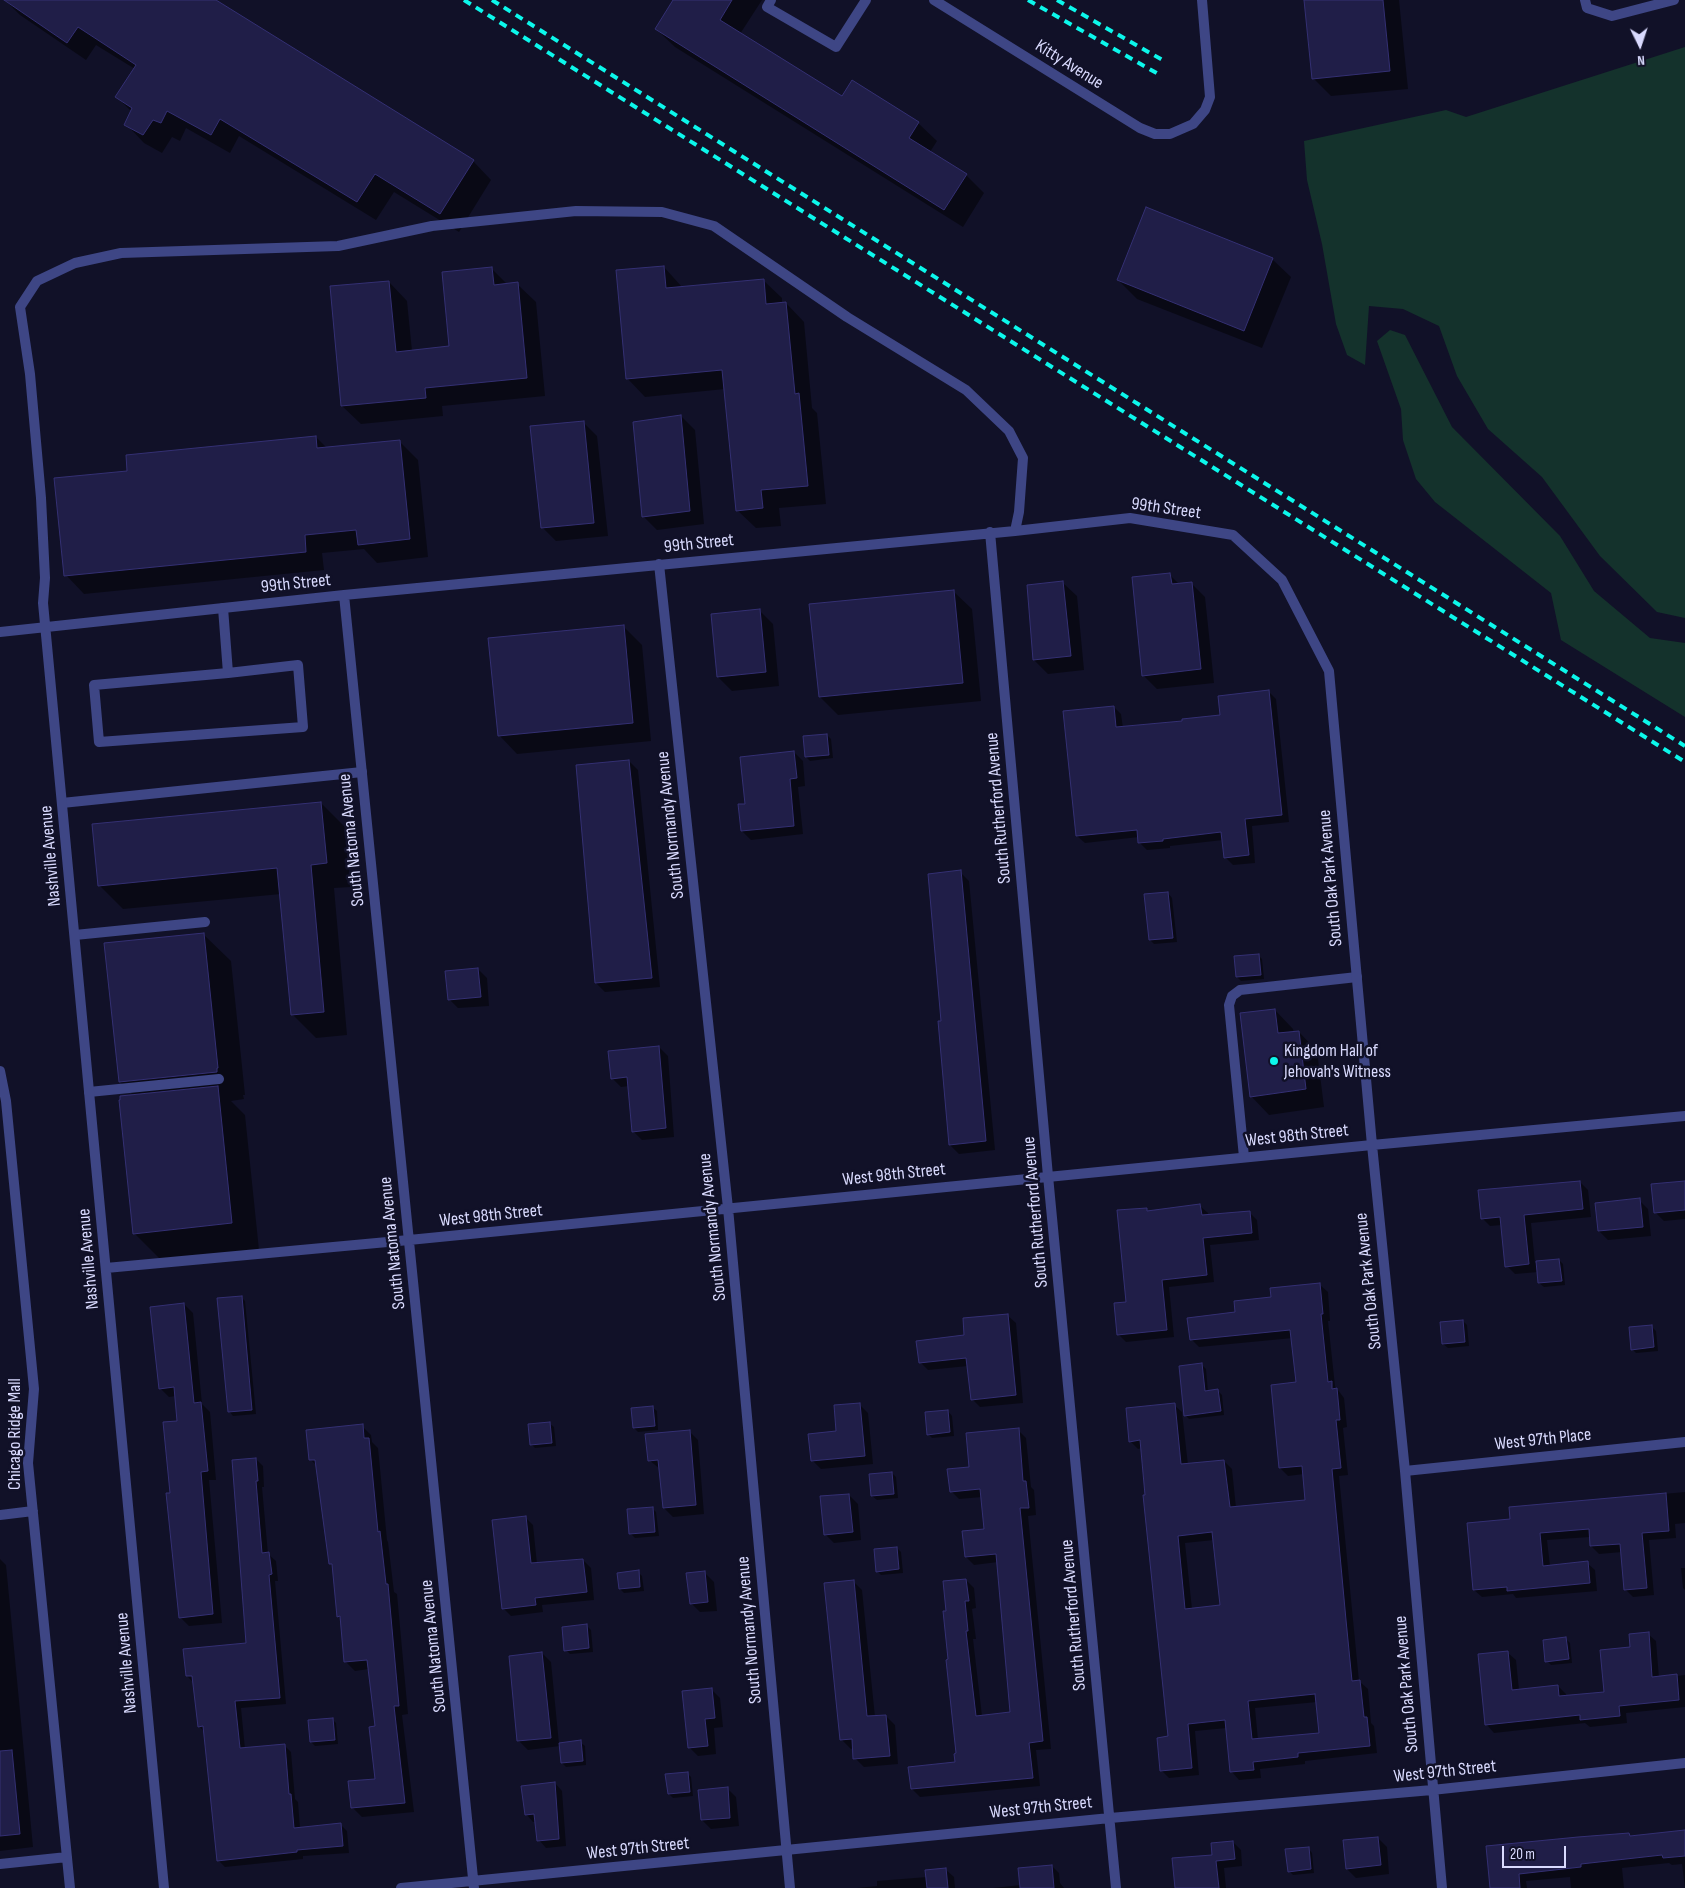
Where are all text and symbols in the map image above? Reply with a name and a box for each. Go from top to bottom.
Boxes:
north arrow [1615,20,1665,70]
street label: Kitty Avenue [1031,36,1107,94]
text: N [1637,52,1645,69]
street label: 99th Street [1130,493,1202,525]
street label: 99th Street [663,530,735,558]
street label: 99th Street [260,570,332,598]
street label: South Rutherford Avenue [982,731,1016,885]
street label: South Normandy Avenue [653,750,689,900]
street label: South Natoma Avenue [334,773,370,907]
street label: Nashville Avenue [36,805,66,907]
street label: South Oak Park Avenue [1314,809,1348,947]
place label: Kingdom Hall of Jehovah's Witness [1284,1040,1391,1082]
marker: Kingdom Hall of Jehovah's Witness [1268,1055,1280,1067]
street label: West 98th Street [1244,1120,1350,1152]
street label: South Rutherford Avenue [1019,1135,1053,1289]
street label: South Normandy Avenue [695,1152,731,1302]
street label: West 98th Street [841,1159,947,1191]
street label: South Natoma Avenue [375,1176,411,1310]
street label: West 98th Street [438,1200,544,1232]
street label: Nashville Avenue [74,1208,104,1310]
street label: South Oak Park Avenue [1351,1212,1387,1350]
street label: Chicago Ridge Mall [4,1378,26,1490]
street label: West 97th Place [1494,1424,1592,1456]
street label: South Rutherford Avenue [1057,1538,1091,1692]
street label: South Normandy Avenue [733,1555,767,1705]
street label: South Natoma Avenue [416,1579,452,1713]
street label: Nashville Avenue [112,1612,142,1714]
street label: South Oak Park Avenue [1390,1615,1424,1753]
street label: West 97th Street [1393,1756,1497,1788]
street label: West 97th Street [989,1792,1093,1824]
street label: West 97th Street [586,1833,690,1865]
scale bar [1505,1836,1569,1868]
text: 20 m [1510,1845,1535,1864]

